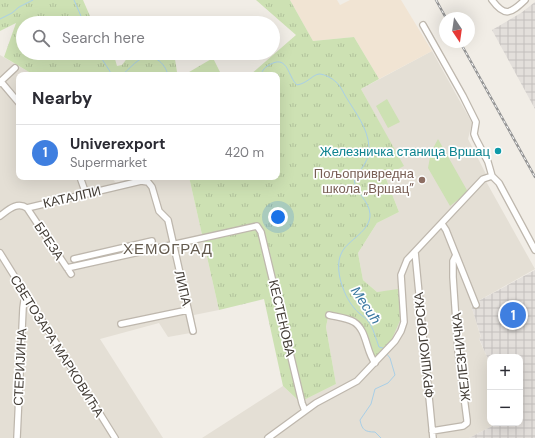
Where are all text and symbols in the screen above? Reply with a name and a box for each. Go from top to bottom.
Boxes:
north arrow [439,12,475,48]
search box [16,16,280,60]
icon: search [30,27,52,49]
text: Search here [62,28,145,48]
text: Nearby [32,87,92,109]
text: Univerexport [70,134,166,154]
place label: Железничка станица Вршац [320,143,491,160]
text: 1 [43,144,47,161]
text: 420 m [225,144,264,161]
marker: Железничка станица Вршац [493,146,503,156]
text: Supermarket [70,154,147,171]
place label: Пољопривредна школа „Вршац” [314,165,415,197]
marker: Пољопривредна школа „Вршац” [417,175,427,185]
street label: КАТАЛПИ [41,182,103,212]
your location [268,207,288,227]
street label: БРЕЗА [30,219,68,264]
district label: ХЕМОГРАД [123,239,213,259]
street label: ЛИПА [171,269,195,308]
street label: СВЕТОЗАРА МАРКОВИЋА [6,272,108,420]
street label: КЕСТЕНОВА [265,278,299,358]
water label: Месић [347,283,385,328]
street label: ФРУШКОГОРСКА [410,291,438,399]
pin: 1 [500,300,526,330]
street label: ЖЕЛЕЗНИЧКА [448,311,474,402]
street label: СТЕРИЈИНА [9,328,31,406]
map controls [487,354,523,426]
button: + [487,354,523,390]
button: − [487,390,523,426]

